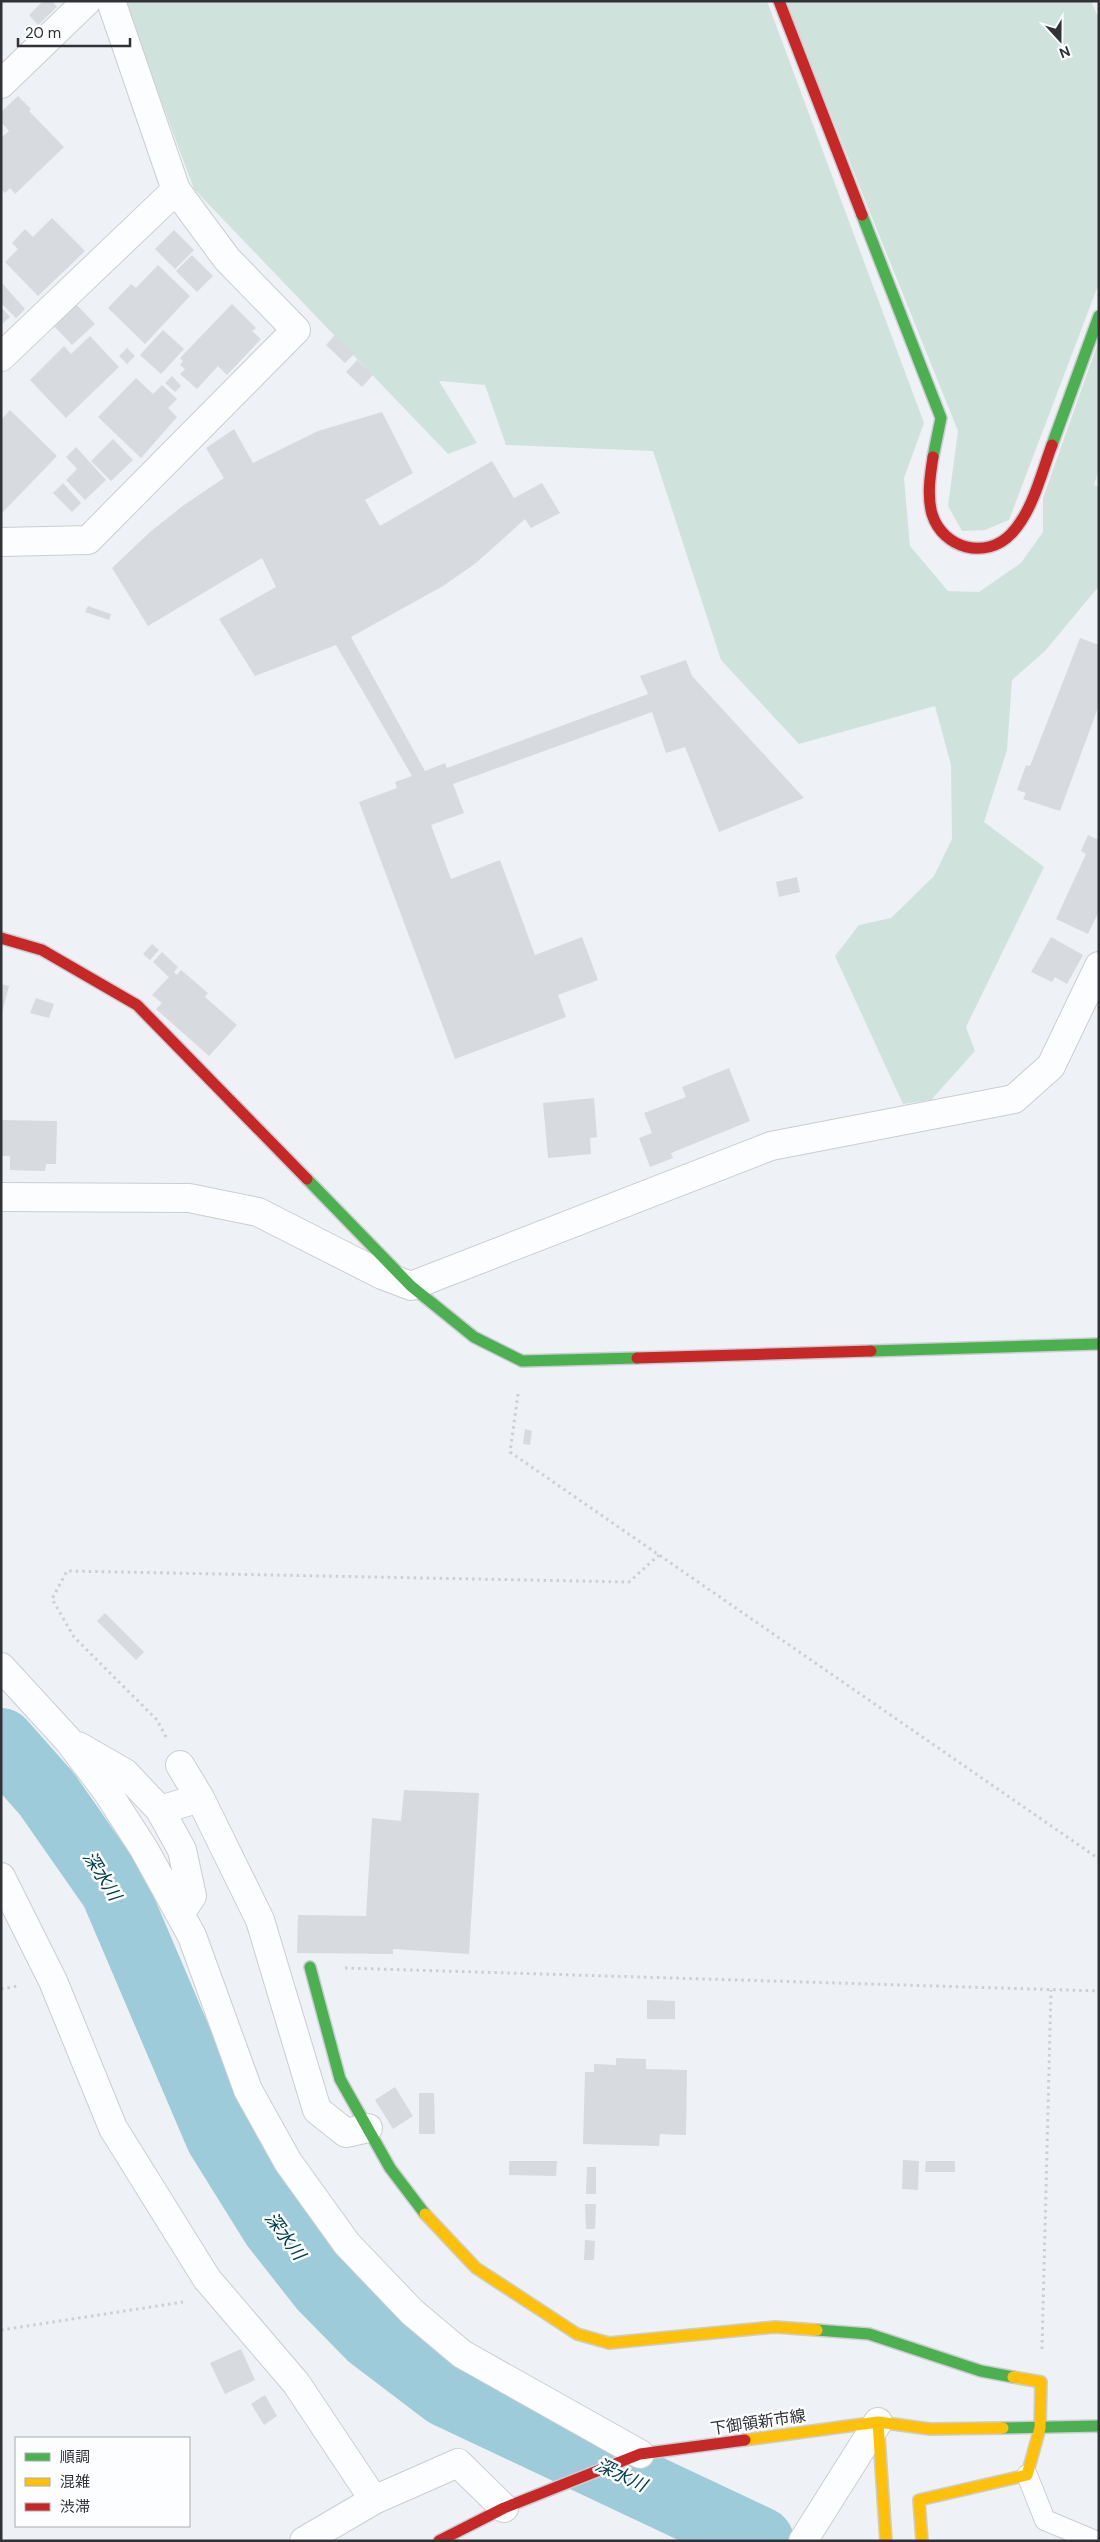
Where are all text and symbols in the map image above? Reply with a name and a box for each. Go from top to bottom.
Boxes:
scale bar [18,15,130,47]
north arrow [1035,15,1085,65]
text: 20 m [25,23,61,43]
text: N [1057,42,1073,62]
water label: 深水川 [78,1847,128,1907]
water label: 深水川 [259,2207,312,2267]
street label: 下御領新市線 [709,2405,807,2439]
legend [15,2437,190,2527]
text: 順調 [60,2447,90,2467]
water label: 深水川 [591,2453,652,2498]
text: 混雑 [60,2472,90,2492]
text: 渋滞 [60,2497,90,2517]

